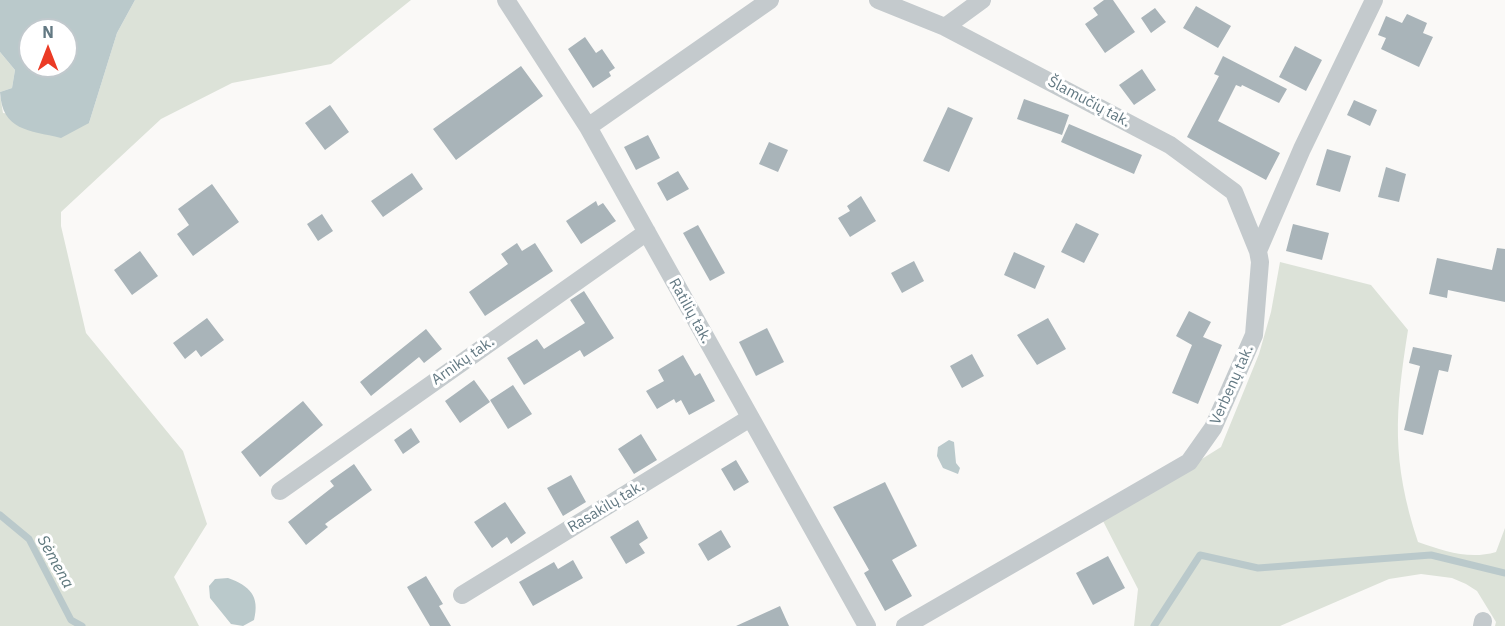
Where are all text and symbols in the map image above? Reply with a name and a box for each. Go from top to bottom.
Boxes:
north arrow [18,18,78,78]
text: N [42,22,54,42]
street label: Šlamučių tak. [1045,73,1133,131]
street label: Ratilių tak. [665,275,715,347]
street label: Arnikų tak. [428,333,498,389]
street label: Verbenų tak. [1206,342,1258,428]
street label: Rasakilų tak. [565,477,647,537]
water label: Sėmena [33,532,77,592]

